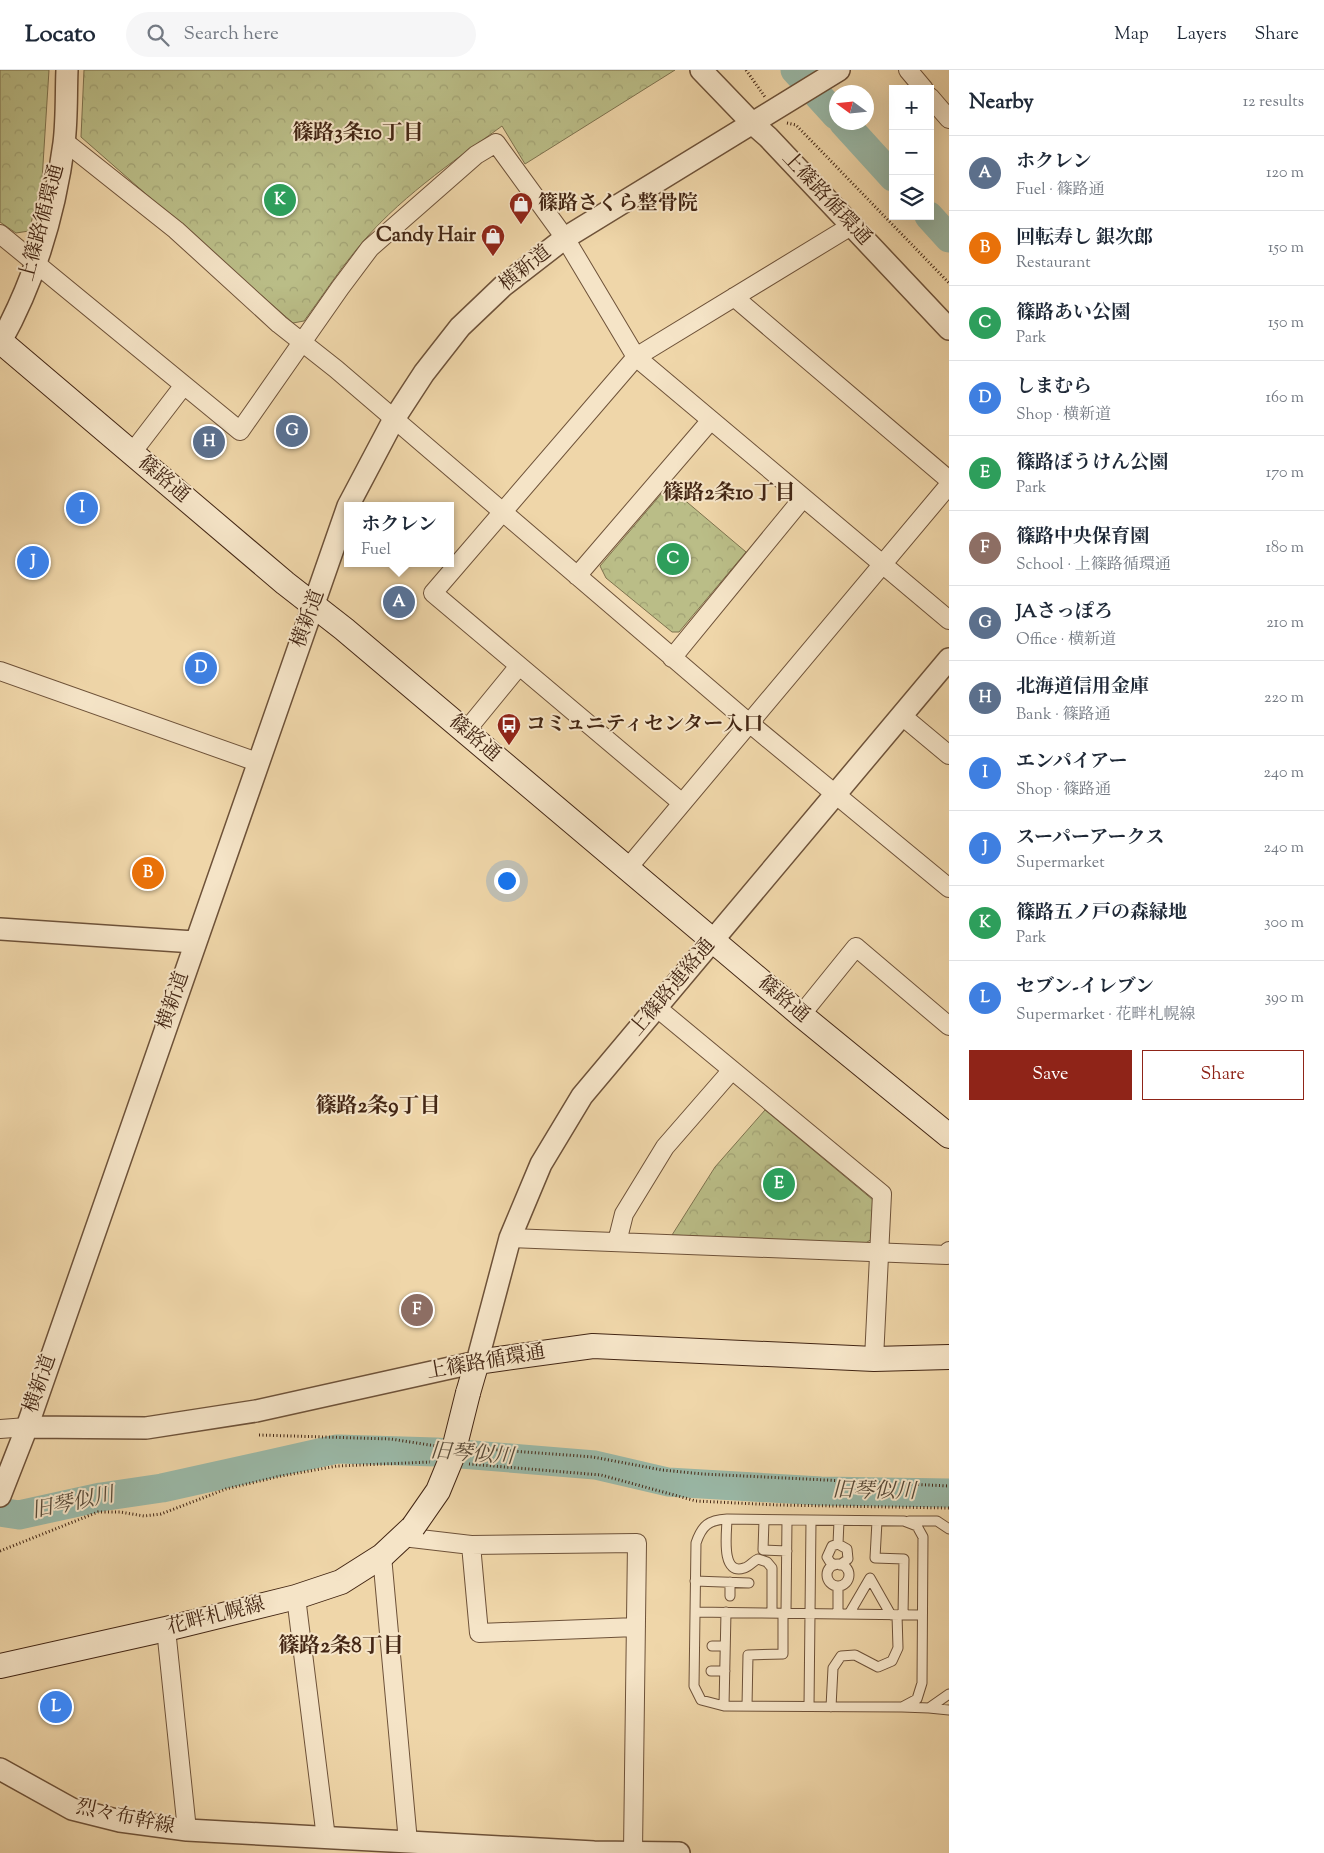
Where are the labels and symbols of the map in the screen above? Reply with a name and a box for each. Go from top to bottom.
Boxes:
north arrow [829,85,874,130]
district label: 篠路3条10丁目 [292,119,424,149]
street label: 上篠路循環通 [774,145,878,253]
street label: 上篠路循環通 [13,161,73,285]
pin: K [264,181,296,219]
place label: 篠路さくら整骨院 [538,190,698,219]
shop icon: 篠路さくら整骨院 [508,191,534,225]
place label: Candy Hair [376,222,476,251]
shop icon: Candy Hair [480,223,506,257]
street label: 横新道 [494,239,558,299]
pin: G [276,412,308,450]
pin: H [193,423,225,461]
street label: 篠路通 [131,450,195,510]
district label: 篠路2条10丁目 [663,479,795,509]
pin: I [66,489,98,527]
pin: C [657,540,689,578]
pin: J [17,543,49,581]
pin: A [383,583,415,621]
street label: 横新道 [285,586,333,652]
pin: D [185,649,217,687]
street label: 篠路通 [442,709,506,769]
place label: コミュニティセンター入口 [526,711,763,740]
bus stop icon: コミュニティセンター入口 [496,712,522,746]
pin: B [132,854,164,892]
your location [494,868,520,894]
street label: 上篠路連絡通 [623,933,723,1043]
street label: 横新道 [151,968,197,1034]
street label: 篠路通 [751,970,815,1030]
district label: 篠路2条9丁目 [315,1092,441,1122]
pin: E [763,1165,795,1203]
pin: F [401,1291,433,1329]
street label: 上篠路循環通 [424,1338,548,1388]
street label: 横新道 [18,1351,64,1417]
water label: 旧琴似川 [429,1437,517,1473]
water label: 旧琴似川 [832,1476,918,1508]
water label: 旧琴似川 [29,1480,119,1527]
street label: 花畔札幌線 [164,1591,268,1643]
district label: 篠路2条8丁目 [278,1632,404,1662]
pin: L [40,1688,72,1726]
street label: 烈々布幹線 [73,1793,177,1843]

